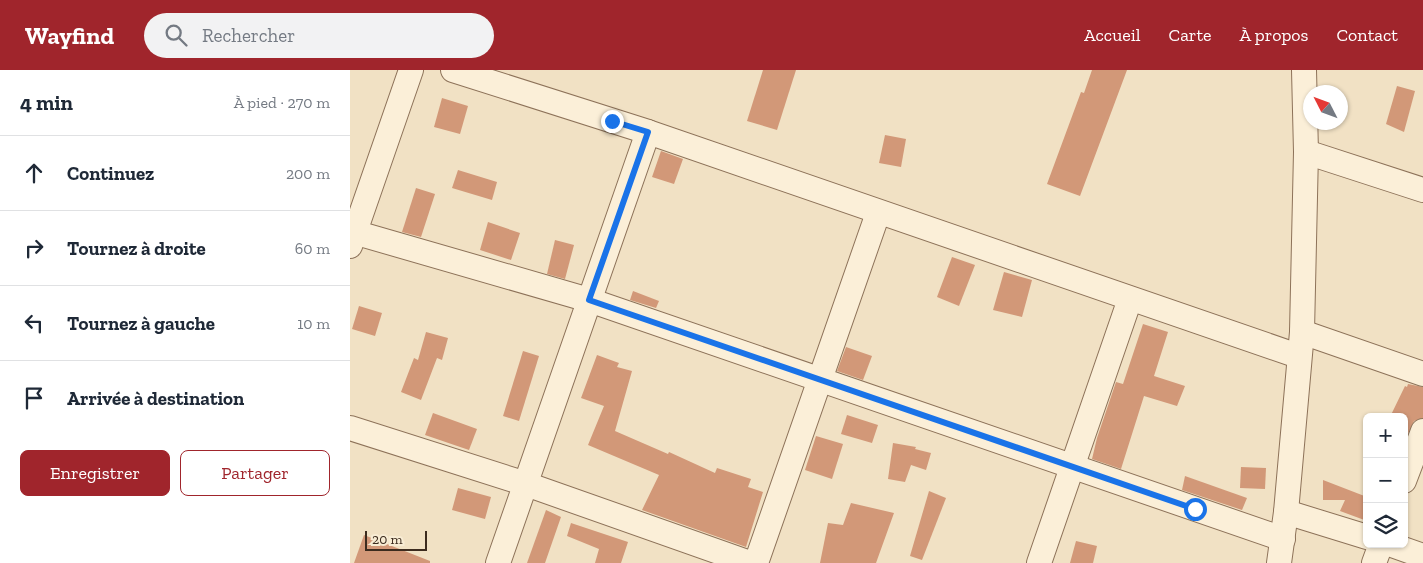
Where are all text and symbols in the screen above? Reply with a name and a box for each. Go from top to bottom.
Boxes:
search box [144,13,494,58]
text: Wayfind [25,21,114,50]
icon: search [162,21,190,49]
text: Rechercher [202,24,295,47]
text: Accueil [1084,24,1141,46]
text: Carte [1169,24,1212,46]
text: À propos [1240,24,1308,46]
text: Contact [1336,24,1398,46]
north arrow [1303,85,1348,130]
text: 4 min [20,90,73,115]
text: À pied · 270 m [234,93,330,112]
route end [601,110,624,133]
icon: ahead [20,159,48,187]
text: Continuez [67,162,154,185]
text: 200 m [286,164,330,183]
icon: right [20,234,48,262]
text: Tournez à droite [67,237,206,260]
text: 60 m [295,239,330,258]
icon: left [20,309,48,337]
text: Tournez à gauche [67,312,215,335]
text: 10 m [297,314,330,333]
icon: arrive [20,384,48,412]
text: Arrivée à destination [67,387,244,410]
map controls [1363,413,1408,548]
button: + [1363,413,1408,458]
button: Enregistrer [20,450,170,496]
button: Partager [180,450,330,496]
button: − [1363,458,1408,503]
route start [1184,498,1207,521]
button: layers [1363,503,1408,548]
scale bar [365,528,428,551]
text: 20 m [372,531,403,548]

